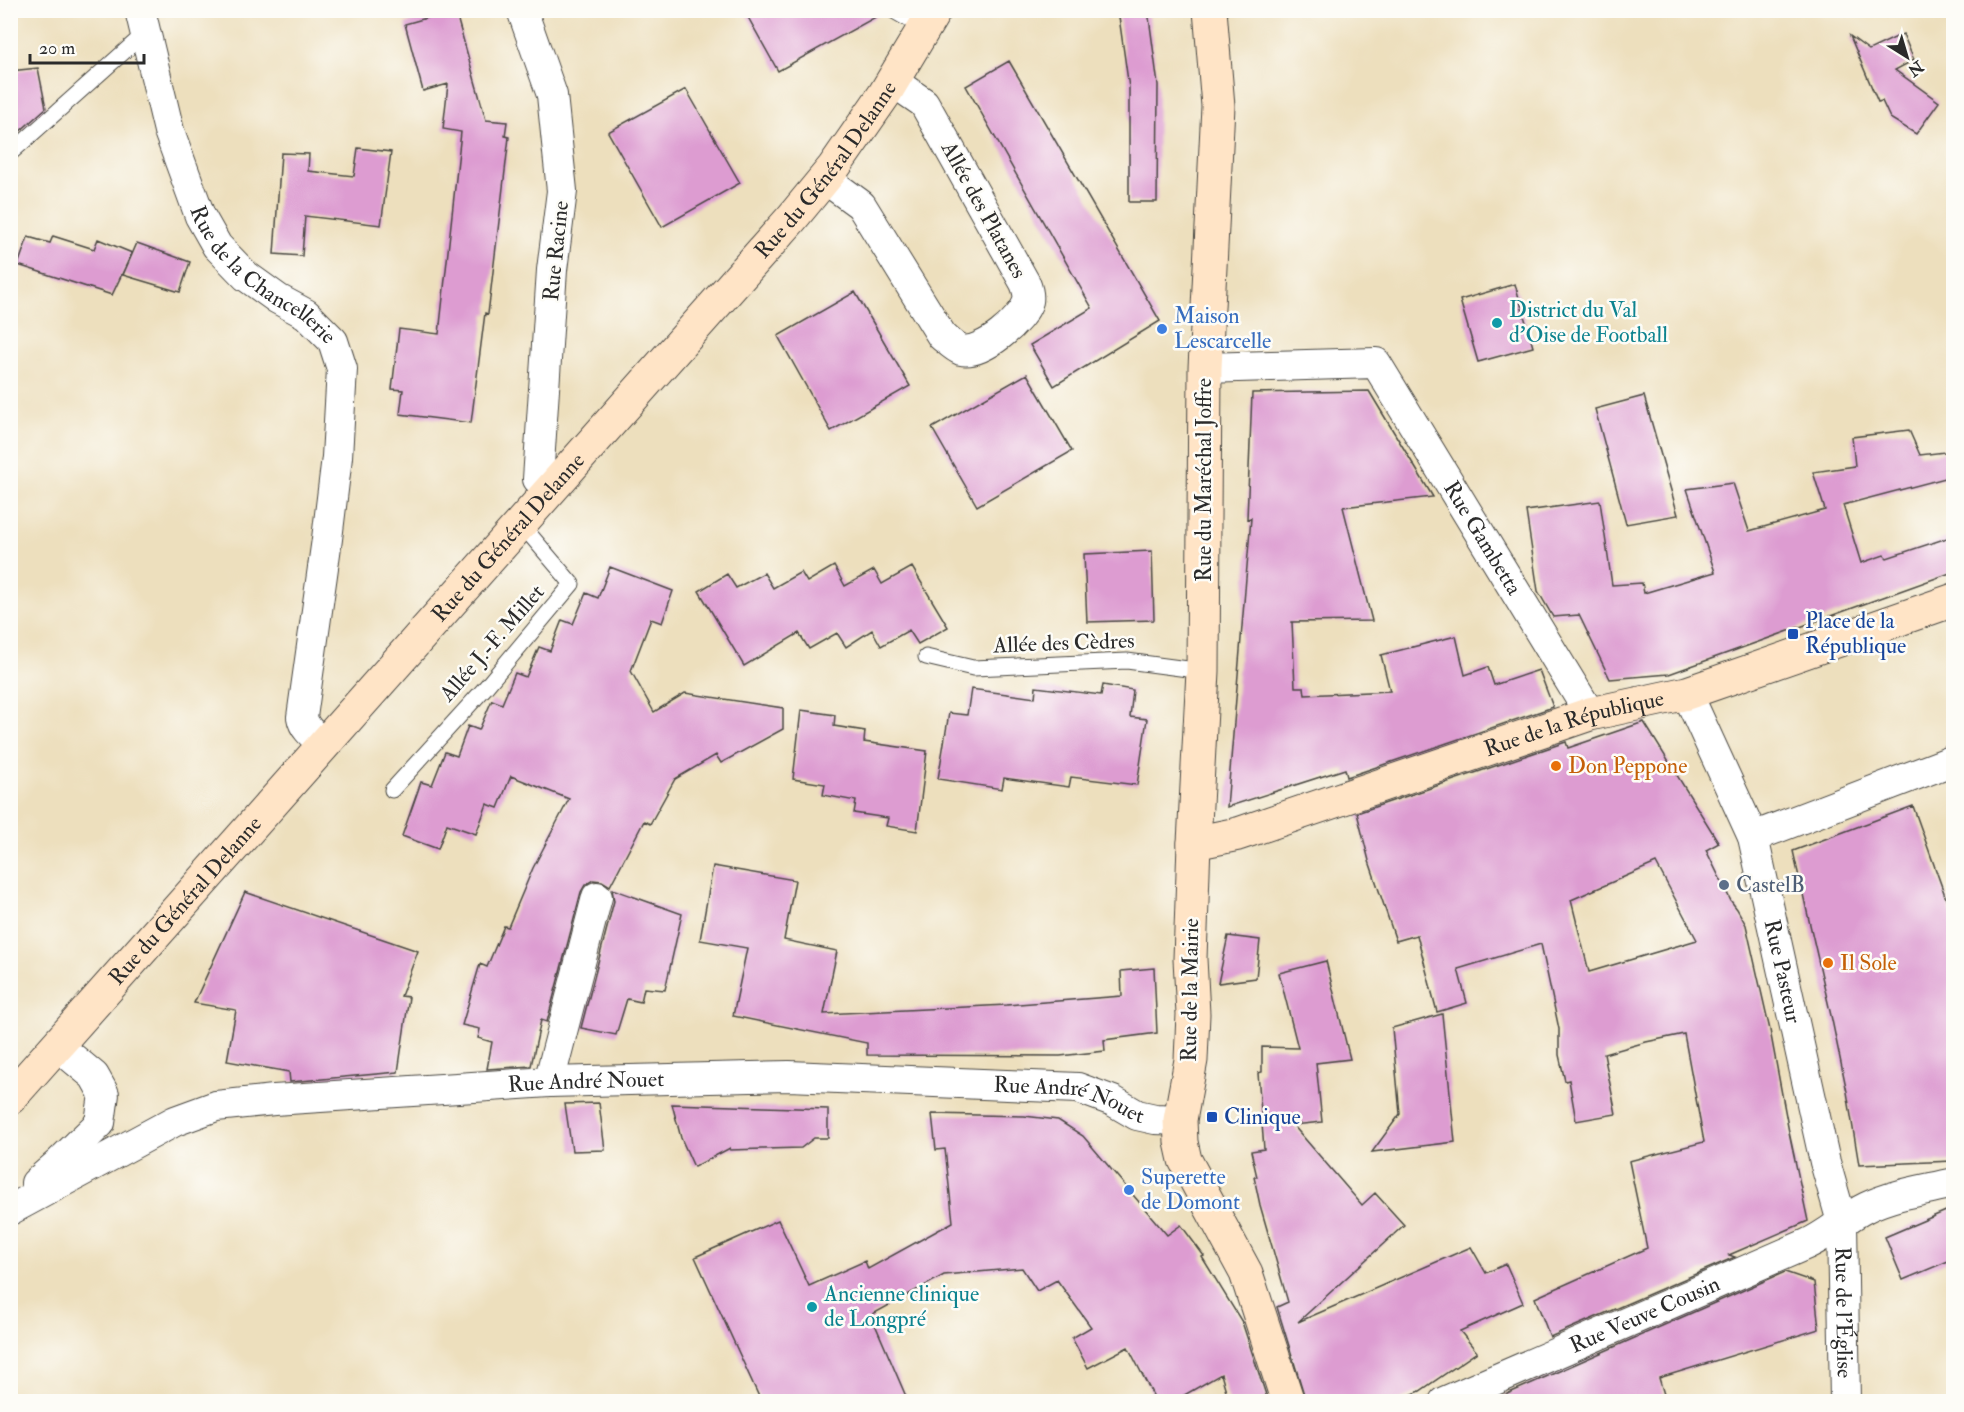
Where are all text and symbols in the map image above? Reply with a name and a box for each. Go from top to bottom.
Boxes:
scale bar [30,27,144,65]
north arrow [1877,27,1937,87]
text: 20 m [39,37,75,60]
text: N [1903,55,1928,81]
street label: Rue du Général Delanne [748,76,903,265]
street label: Allée des Platanes [934,136,1033,283]
street label: Rue Racine [537,199,575,303]
street label: Rue de la Chancellerie [183,202,342,350]
place label: District du Val d'Oise de Football [1509,296,1668,349]
place label: Maison Lescarcelle [1174,302,1271,355]
marker: District du Val d'Oise de Football [1490,316,1504,330]
marker: Maison Lescarcelle [1155,322,1169,336]
street label: Rue du Maréchal Joffre [1190,378,1218,582]
street label: Rue du Général Delanne [426,447,591,628]
street label: Rue Gambetta [1437,476,1529,601]
street label: Allée J.-F. Millet [433,579,551,708]
place label: Place de la République [1805,607,1906,661]
street label: Allée des Cèdres [992,627,1135,659]
marker: Place de la République [1786,627,1800,641]
street label: Rue de la République [1481,684,1666,763]
place label: Don Peppone [1568,752,1687,781]
marker: Don Peppone [1549,759,1563,773]
street label: Rue du Général Delanne [103,810,268,991]
place label: CastelB [1736,871,1805,899]
marker: CastelB [1717,878,1731,892]
street label: Rue Pasteur [1758,917,1808,1027]
street label: Rue de la Mairie [1175,918,1205,1062]
place label: Il Sole [1840,949,1897,977]
marker: Il Sole [1821,956,1835,970]
street label: Rue André Nouet [507,1065,664,1099]
street label: Rue André Nouet [993,1071,1147,1130]
place label: Clinique [1224,1103,1301,1131]
marker: Clinique [1205,1110,1219,1124]
place label: Superette de Domont [1141,1163,1240,1216]
marker: Superette de Domont [1122,1183,1136,1197]
street label: Rue de l'Église [1828,1246,1859,1378]
street label: Rue Veuve Cousin [1565,1270,1724,1360]
place label: Ancienne clinique de Longpré [823,1280,979,1334]
marker: Ancienne clinique de Longpré [805,1300,819,1314]

